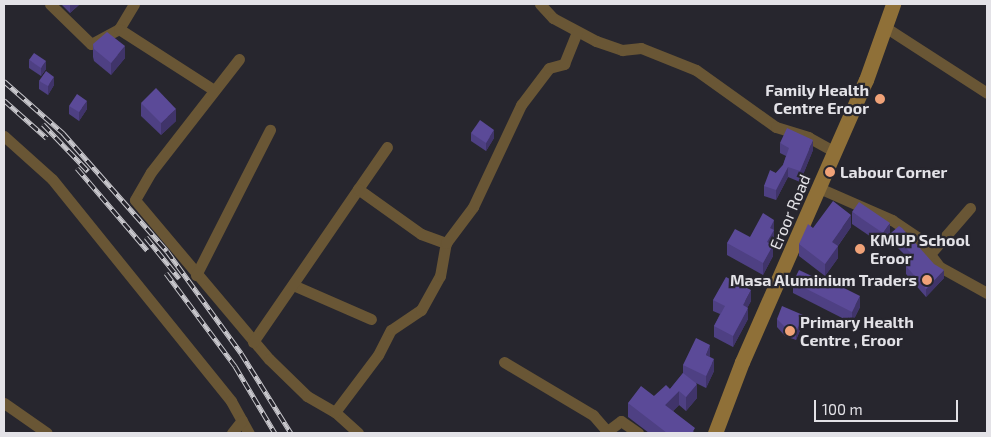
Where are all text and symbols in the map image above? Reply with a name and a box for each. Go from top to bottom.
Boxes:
place label: Family Health Centre Eroor [765,80,869,118]
marker: Family Health Centre Eroor [873,92,887,106]
place label: Labour Corner [840,162,948,182]
marker: Labour Corner [824,166,836,178]
street label: Eroor Road [765,171,815,253]
place label: KMUP School Eroor [870,230,970,268]
marker: KMUP School Eroor [854,243,866,255]
place label: Masa Aluminium Traders [729,270,917,290]
marker: Masa Aluminium Traders [921,274,933,286]
place label: Primary Health Centre , Eroor [800,312,914,350]
marker: Primary Health Centre , Eroor [784,325,796,337]
scale bar [816,390,960,422]
text: 100 m [822,400,863,418]

